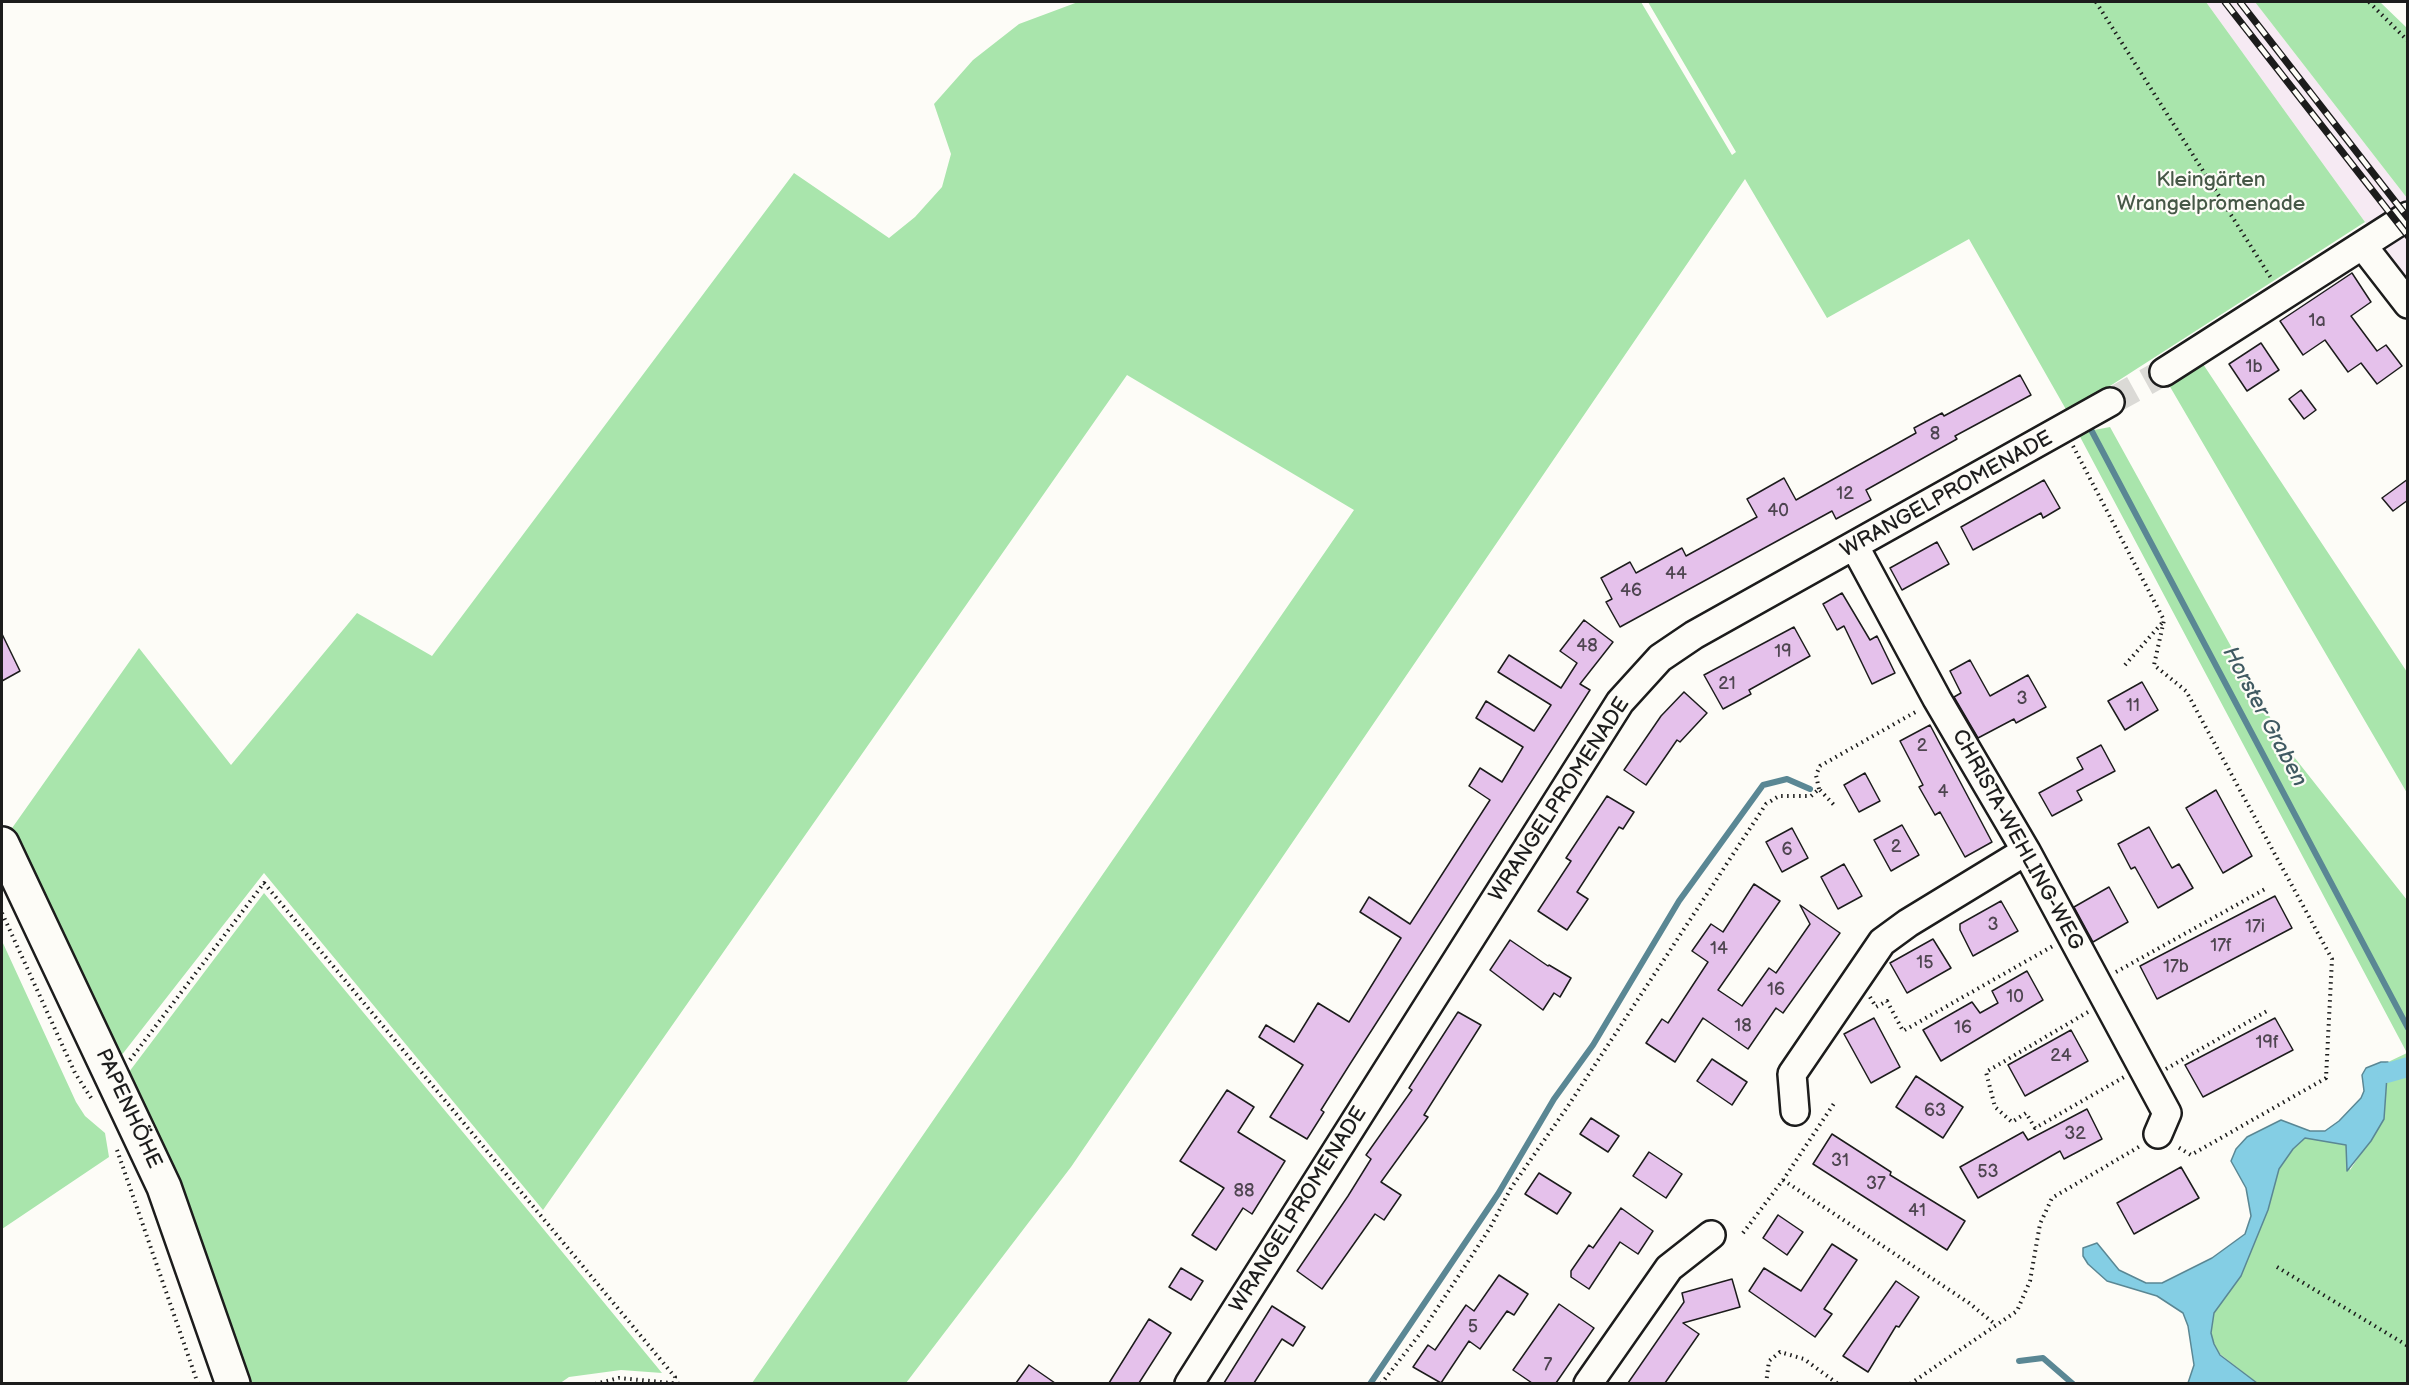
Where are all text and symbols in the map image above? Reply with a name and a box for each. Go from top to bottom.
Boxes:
park label: Kleingärten Wrangelpromenade [2117,168,2305,218]
house number: 1a [2308,310,2326,332]
house number: 1b [2245,356,2263,378]
house number: 8 [1930,423,1940,445]
street label: WRANGELPROMENADE [1837,426,2057,564]
house number: 12 [1836,483,1854,505]
house number: 40 [1767,500,1789,522]
house number: 44 [1665,563,1687,585]
house number: 46 [1620,580,1642,602]
house number: 48 [1576,635,1598,657]
house number: 19 [1774,641,1792,663]
water label: Horster Graben [2216,642,2312,792]
house number: 21 [1718,673,1736,695]
house number: 3 [2016,688,2028,710]
street label: WRANGELPROMENADE [1485,693,1635,907]
house number: 11 [2126,695,2140,717]
street label: CHRISTA-WEHLING-WEG [1946,725,2088,955]
house number: 2 [1917,735,1927,757]
house number: 4 [1938,781,1948,803]
house number: 2 [1891,836,1901,858]
house number: 6 [1782,839,1792,861]
house number: 3 [1987,914,1999,936]
house number: 17i [2245,916,2265,938]
house number: 17f [2210,935,2232,957]
house number: 14 [1710,938,1728,960]
house number: 15 [1916,952,1934,974]
house number: 17b [2163,956,2189,978]
house number: 16 [1767,979,1785,1001]
house number: 10 [2006,986,2024,1008]
house number: 18 [1734,1015,1752,1037]
house number: 16 [1954,1017,1972,1039]
house number: 19f [2256,1032,2278,1054]
street label: PAPENHÖHE [89,1045,167,1173]
house number: 24 [2050,1045,2072,1067]
house number: 63 [1924,1100,1946,1122]
street label: WRANGELPROMENADE [1225,1102,1373,1318]
house number: 32 [2064,1123,2086,1145]
house number: 31 [1831,1150,1849,1172]
house number: 53 [1977,1161,1999,1183]
house number: 37 [1866,1173,1886,1195]
house number: 88 [1234,1180,1254,1202]
house number: 41 [1908,1200,1926,1222]
house number: 5 [1468,1316,1478,1338]
house number: 7 [1544,1354,1552,1376]

